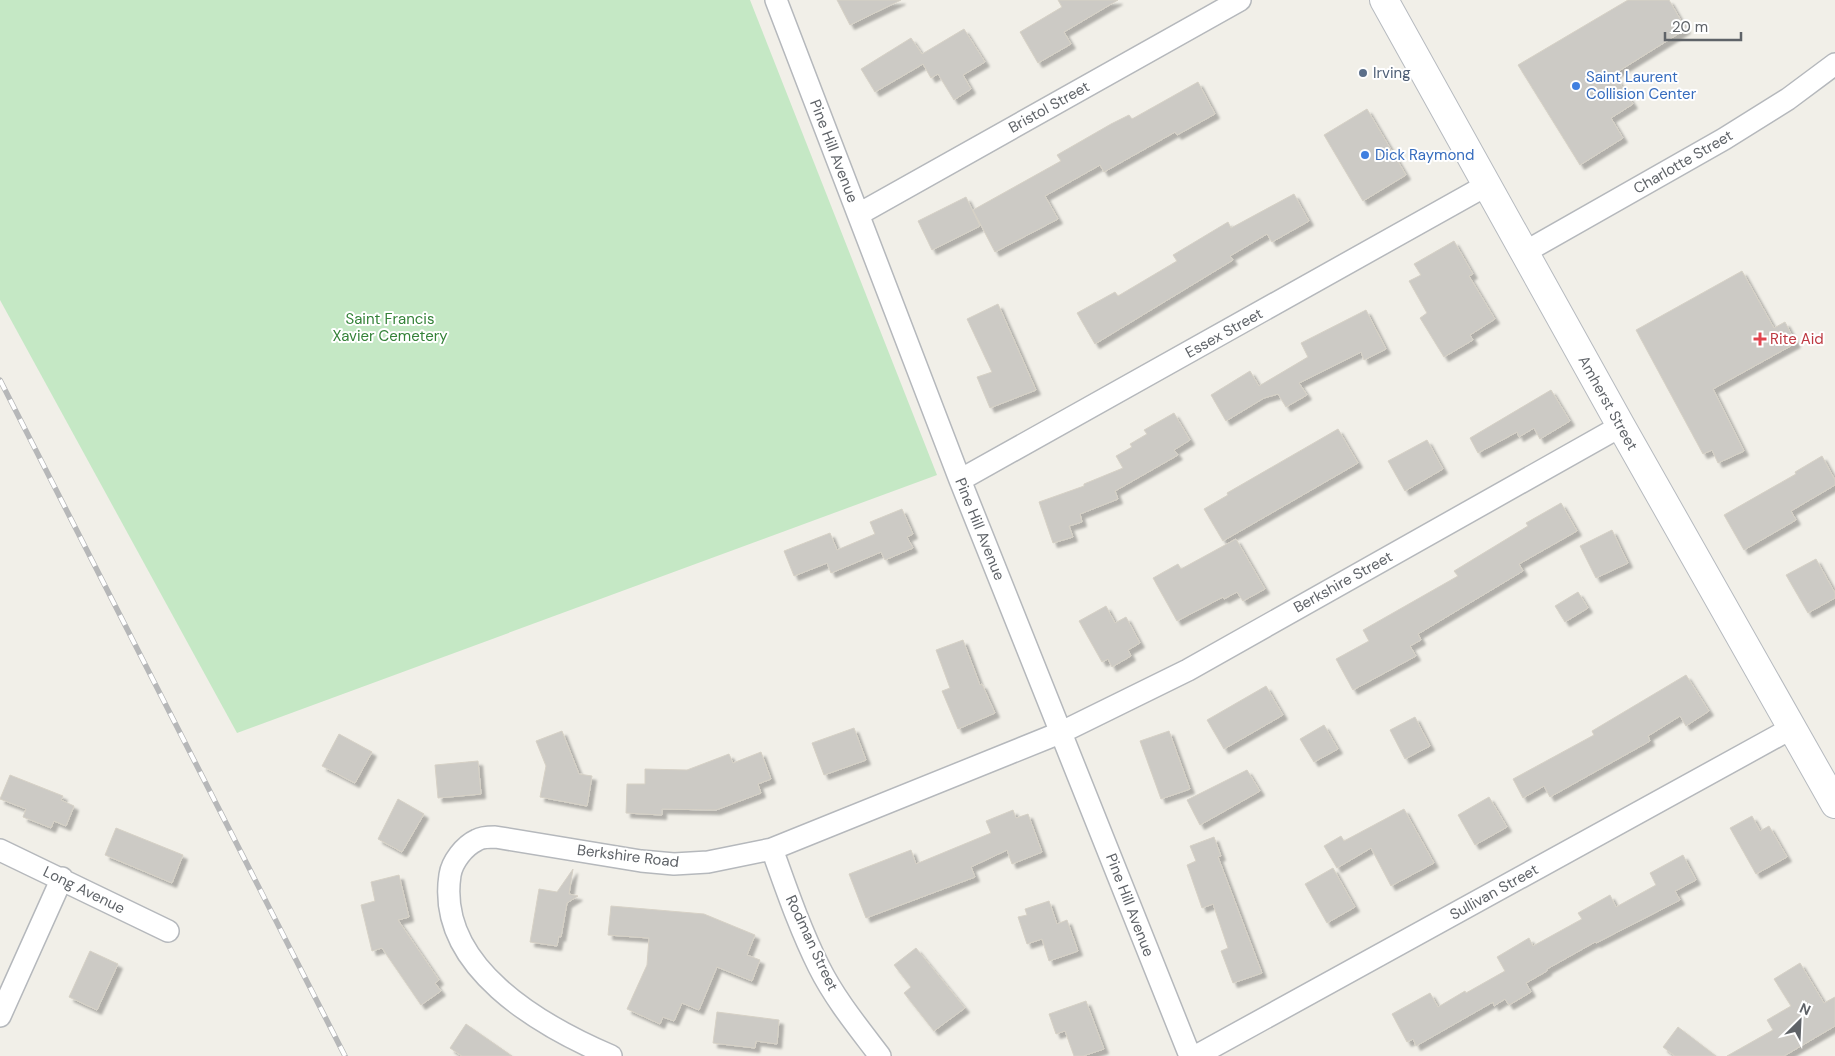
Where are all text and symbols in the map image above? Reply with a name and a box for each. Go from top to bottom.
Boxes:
scale bar [1665,10,1741,42]
text: 20 m [1672,17,1708,37]
place label: Irving [1373,63,1411,83]
marker: Irving [1357,67,1369,79]
place label: Saint Laurent Collision Center [1586,67,1697,104]
street label: Bristol Street [1005,76,1093,138]
marker: Saint Laurent Collision Center [1570,80,1582,92]
street label: Pine Hill Avenue [805,97,863,205]
street label: Charlotte Street [1630,125,1736,199]
place label: Dick Raymond [1375,145,1474,165]
marker: Dick Raymond [1359,149,1371,161]
street label: Essex Street [1182,303,1266,363]
park label: Saint Francis Xavier Cemetery [332,309,448,346]
place label: Rite Aid [1770,329,1824,349]
marker: Rite Aid [1754,333,1766,345]
street label: Amherst Street [1574,352,1642,454]
street label: Pine Hill Avenue [950,475,1010,583]
street label: Berkshire Street [1290,546,1396,617]
street label: Berkshire Road [576,840,680,872]
street label: Pine Hill Avenue [1101,851,1159,959]
street label: Sullivan Street [1446,859,1542,925]
street label: Long Avenue [40,862,128,918]
street label: Rodman Street [781,892,843,994]
north arrow [1775,996,1825,1046]
text: N [1797,999,1814,1019]

